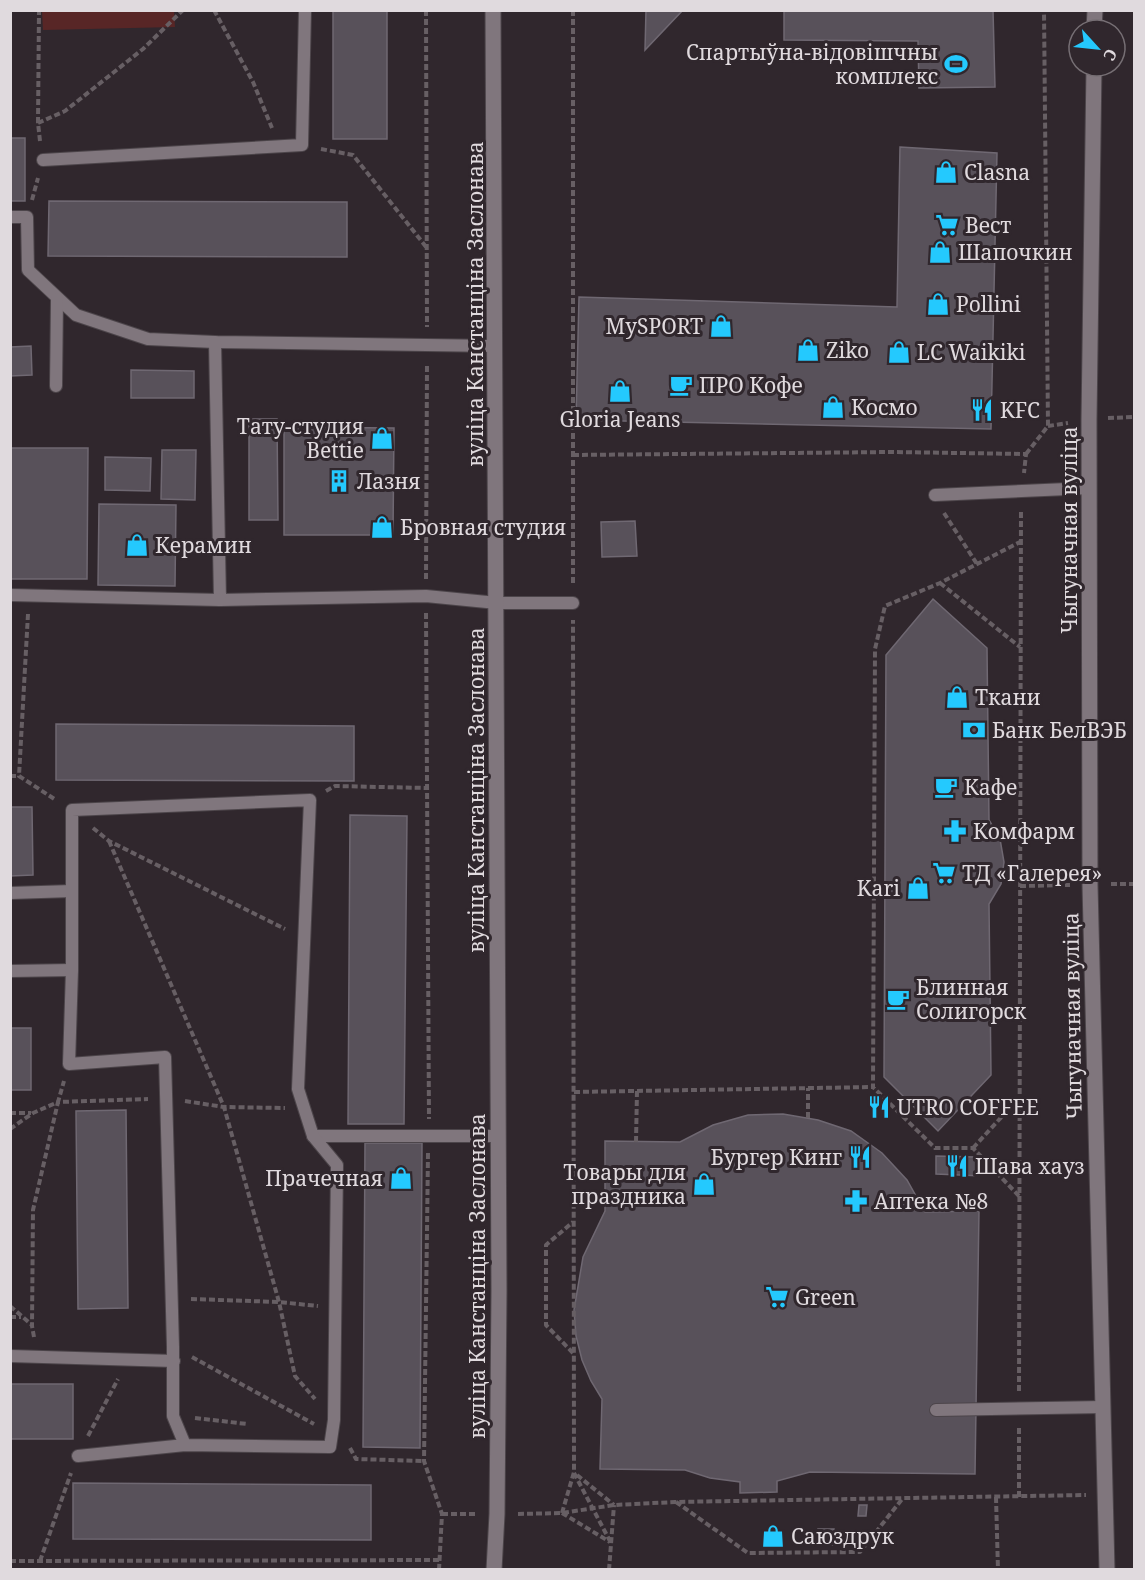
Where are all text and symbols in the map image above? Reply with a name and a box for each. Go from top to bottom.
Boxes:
north arrow [1067,18,1127,78]
place label: Спартыўна-відовішчны комплекс [686,38,938,90]
text: С [1098,45,1123,64]
sports icon: Спартыўна-відовішчны комплекс [943,51,969,77]
street label: вуліца Канстанціна Заслонава [461,141,489,467]
place label: Clasna [964,158,1030,186]
shop icon: Clasna [933,159,959,185]
place label: Вест [965,211,1011,239]
supermarket icon: Вест [934,212,960,238]
place label: Шапочкин [958,238,1072,266]
shop icon: Шапочкин [927,239,953,265]
place label: Pollini [956,290,1021,318]
shop icon: Pollini [925,291,951,317]
place label: MySPORT [606,312,703,340]
shop icon: MySPORT [708,313,734,339]
place label: Ziko [826,336,869,364]
shop icon: Ziko [795,337,821,363]
place label: LC Waikiki [917,338,1026,366]
shop icon: LC Waikiki [886,339,912,365]
place label: ПРО Кофе [699,371,803,399]
cafe icon: ПРО Кофе [668,372,694,398]
shop icon: Gloria Jeans [607,378,633,404]
place label: Космо [851,393,918,421]
shop icon: Космо [820,394,846,420]
place label: KFC [1000,396,1040,424]
restaurant icon: KFC [969,397,995,423]
place label: Gloria Jeans [559,405,681,433]
place label: Тату-студия Bettie [237,412,364,464]
shop icon: Тату-студия Bettie [369,425,395,451]
street label: Чыгуначная вуліца [1055,426,1083,634]
place label: Лазня [357,467,420,495]
building icon: Лазня [326,468,352,494]
place label: Бровная студия [400,513,566,541]
shop icon: Бровная студия [369,514,395,540]
place label: Керамин [155,531,252,559]
shop icon: Керамин [124,532,150,558]
street label: вуліца Канстанціна Заслонава [462,627,490,953]
place label: Ткани [975,683,1041,711]
shop icon: Ткани [944,684,970,710]
place label: Банк БелВЭБ [992,716,1127,744]
bank icon: Банк БелВЭБ [961,717,987,743]
place label: Кафе [964,773,1017,801]
cafe icon: Кафе [933,774,959,800]
place label: Комфарм [973,817,1075,845]
pharmacy icon: Комфарм [942,818,968,844]
place label: ТД «Галерея» [962,859,1102,887]
supermarket icon: ТД «Галерея» [931,860,957,886]
place label: Kari [857,874,900,902]
shop icon: Kari [905,875,931,901]
street label: Чыгуначная вуліца [1056,912,1088,1120]
place label: Блинная Солигорск [916,973,1027,1025]
cafe icon: Блинная Солигорск [885,986,911,1012]
place label: UTRO COFFEE [897,1093,1039,1121]
restaurant icon: UTRO COFFEE [866,1094,892,1120]
street label: вуліца Канстанціна Заслонава [463,1113,491,1439]
place label: Бургер Кинг [710,1143,842,1171]
restaurant icon: Бургер Кинг [847,1144,873,1170]
place label: Шава хауз [975,1152,1085,1180]
restaurant icon: Шава хауз [944,1153,970,1179]
place label: Товары для праздника [563,1158,686,1210]
place label: Прачечная [265,1164,383,1192]
shop icon: Прачечная [388,1165,414,1191]
shop icon: Товары для праздника [691,1171,717,1197]
place label: Аптека №8 [874,1187,988,1215]
pharmacy icon: Аптека №8 [843,1188,869,1214]
place label: Green [795,1283,856,1311]
supermarket icon: Green [764,1284,790,1310]
place label: Саюздрук [791,1522,894,1550]
shop icon: Саюздрук [760,1523,786,1549]

